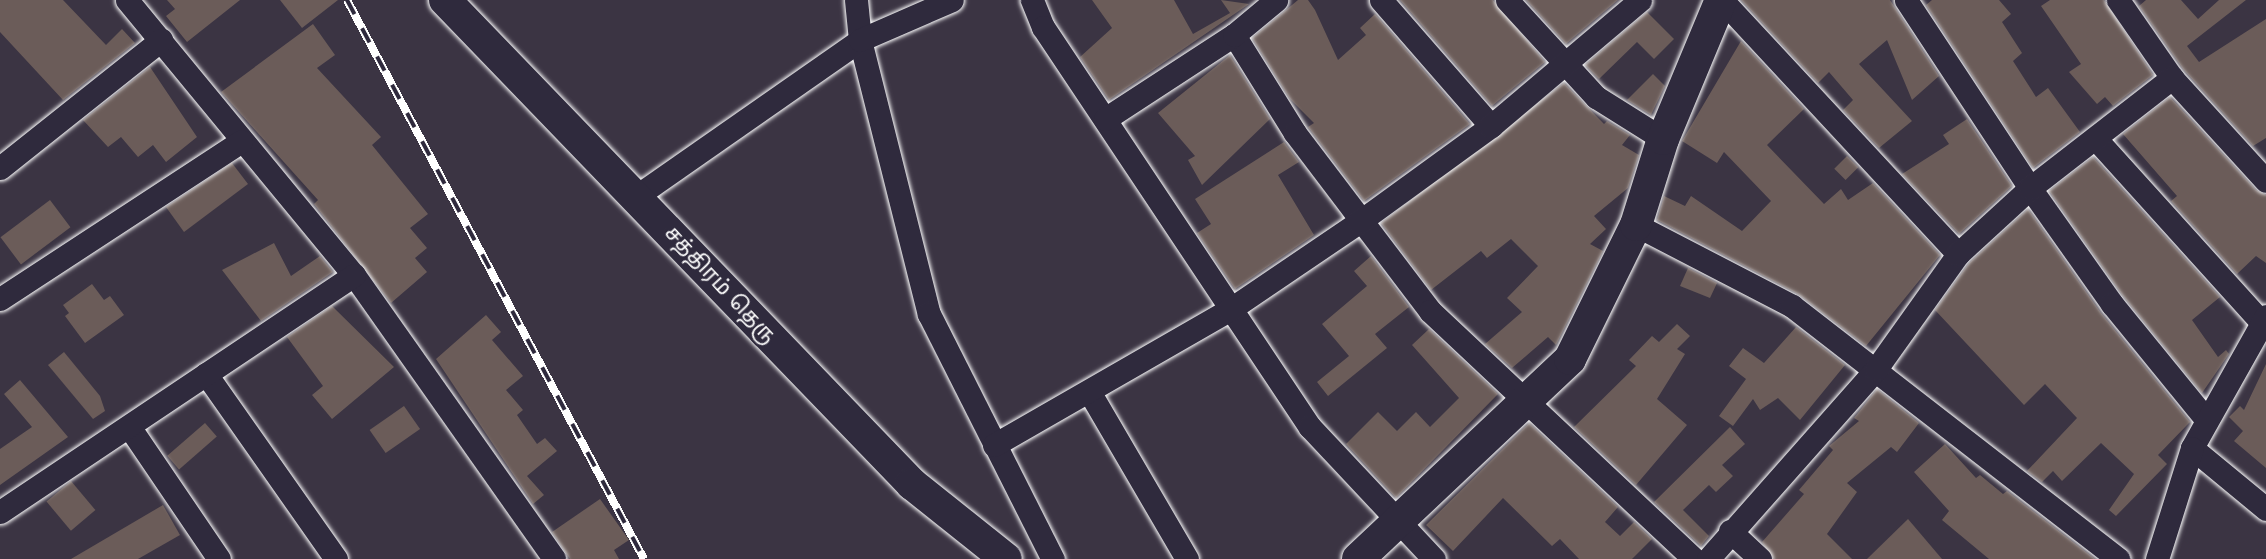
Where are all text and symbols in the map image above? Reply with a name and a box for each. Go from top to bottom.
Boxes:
street label: சத்திரம் தெரு [661,219,783,347]

